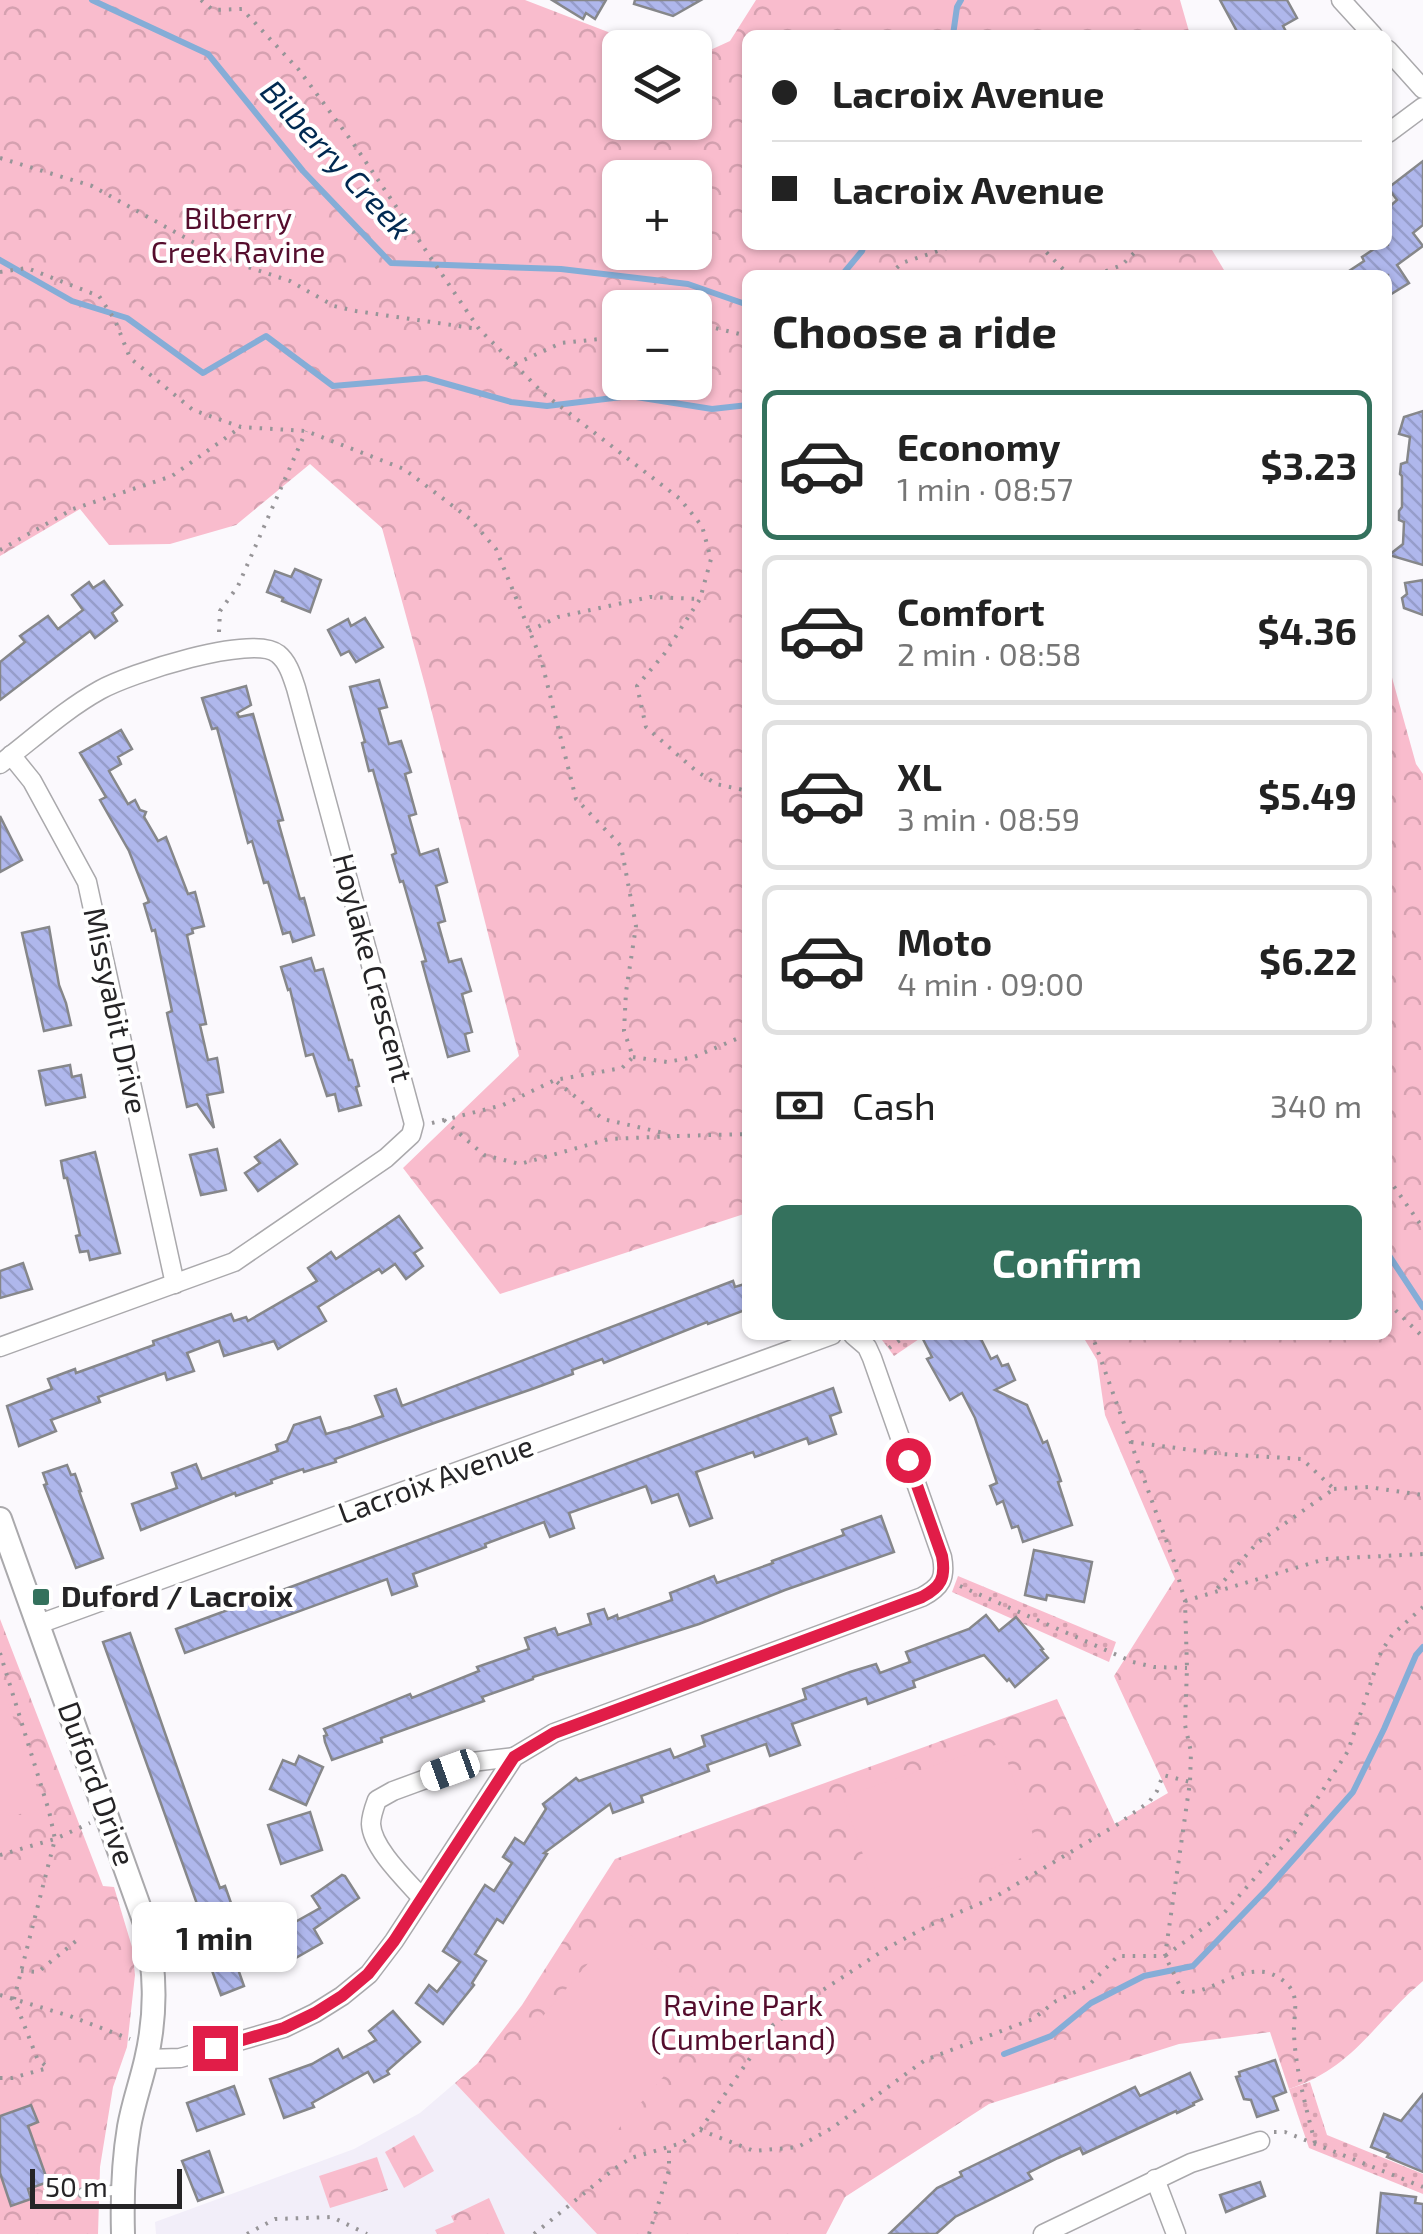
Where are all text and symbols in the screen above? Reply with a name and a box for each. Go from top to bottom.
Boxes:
map controls [602,30,712,400]
button: layers [602,30,712,140]
text: Lacroix Avenue [832,70,1104,116]
water label: Bilberry Creek [253,71,421,247]
button: + [602,160,712,270]
text: Lacroix Avenue [832,166,1104,212]
park label: Bilberry Creek Ravine [151,199,325,269]
button: − [602,290,712,400]
text: Choose a ride [772,303,1057,357]
icon: car [777,420,867,510]
text: Economy [897,423,1061,469]
text: $3.23 [1261,442,1357,488]
text: 1 min · 08:57 [897,469,1073,507]
icon: car [777,585,867,675]
text: Comfort [897,588,1045,634]
text: $4.36 [1258,607,1357,653]
text: 2 min · 08:58 [897,634,1081,672]
icon: car [777,750,867,840]
text: XL [897,753,942,799]
text: $5.49 [1258,772,1357,818]
text: 3 min · 08:59 [897,799,1080,837]
street label: Hoylake Crescent [326,849,422,1086]
street label: Missyabit Drive [77,904,156,1117]
icon: car [777,915,867,1005]
text: Moto [897,918,992,964]
text: $6.22 [1259,937,1357,983]
text: 4 min · 09:00 [897,964,1084,1002]
icon: cash [772,1078,827,1133]
text: Cash [852,1082,936,1128]
text: 340 m [1270,1086,1362,1124]
button: Confirm [772,1205,1362,1320]
street label: Lacroix Avenue [333,1426,538,1530]
route start [886,1438,931,1483]
place label: Duford / Lacroix [61,1577,293,1613]
marker: Duford / Lacroix [30,1586,52,1608]
street label: Duford Drive [52,1696,144,1870]
car [417,1746,483,1794]
callout: 1 min [132,1903,298,1973]
text: 1 min [176,1918,253,1956]
park label: Ravine Park (Cumberland) [650,1986,836,2056]
route end [193,2026,238,2071]
scale bar [30,2164,182,2208]
text: 50 m [45,2169,108,2203]

